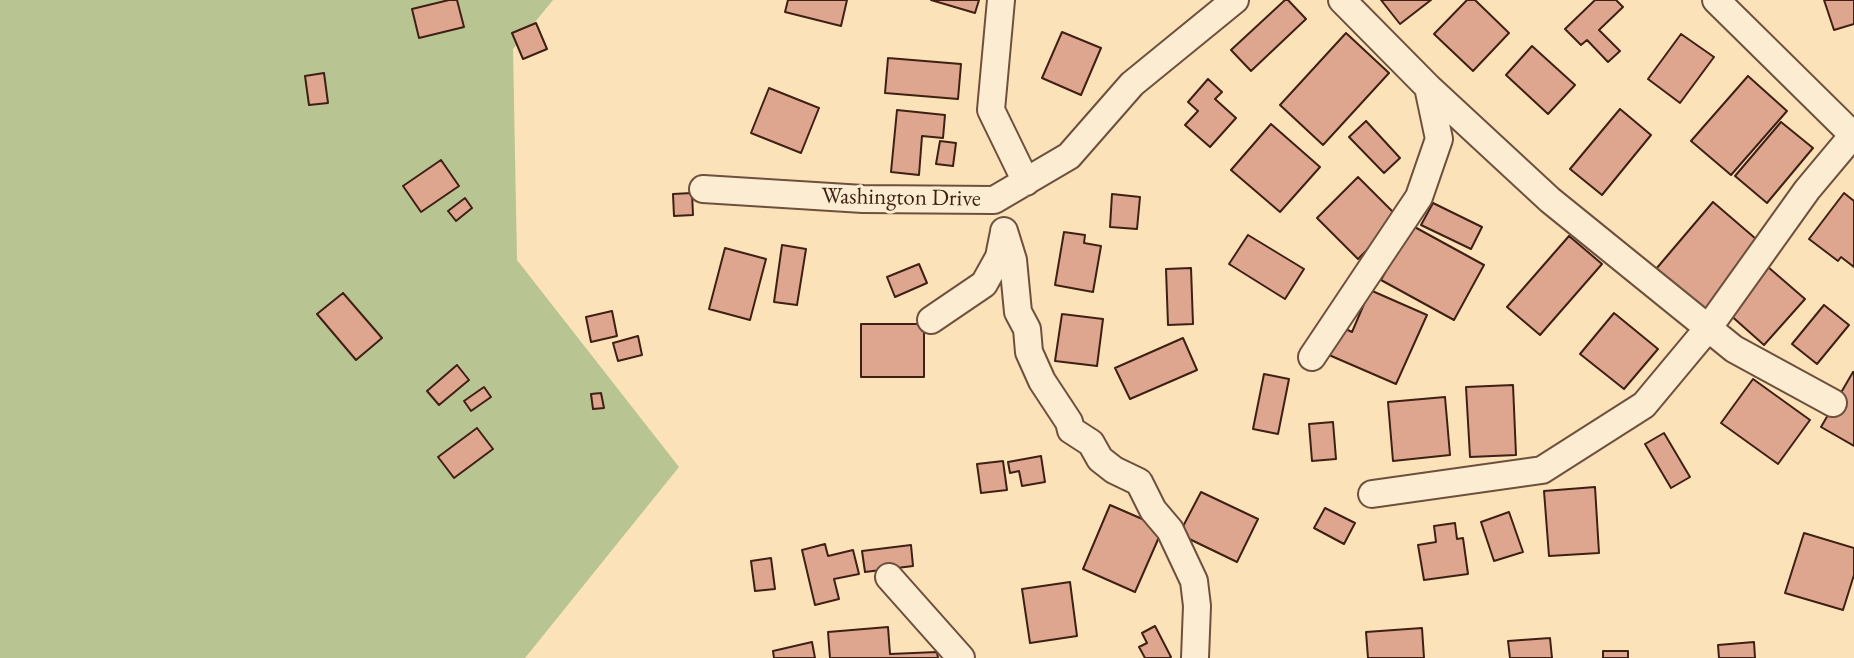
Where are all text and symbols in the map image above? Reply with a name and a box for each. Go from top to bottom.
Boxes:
street label: Washington Drive [821,183,981,213]

